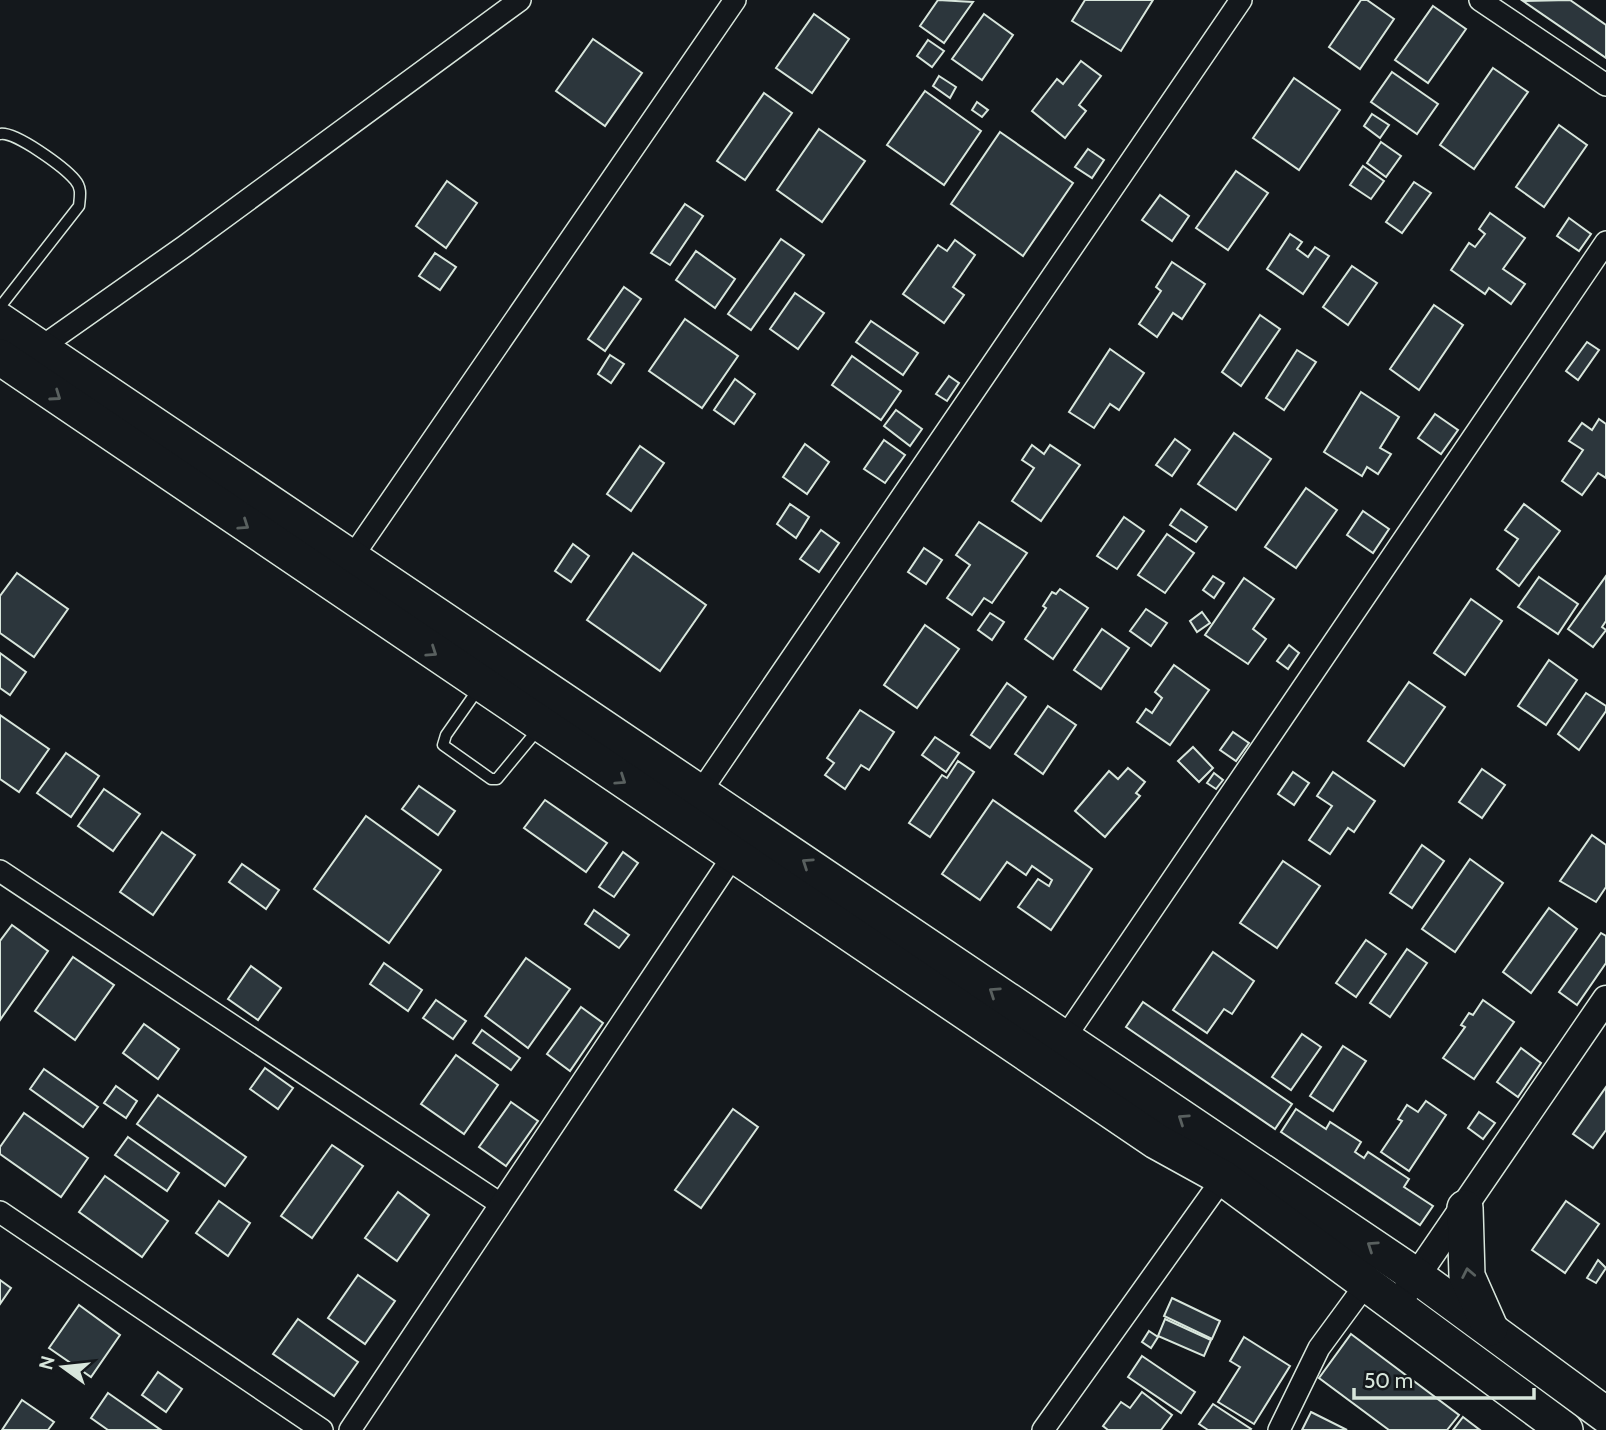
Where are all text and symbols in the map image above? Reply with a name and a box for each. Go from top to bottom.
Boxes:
one-way arrow [48,388,61,400]
one-way arrow [236,517,249,529]
one-way arrow [424,644,437,657]
one-way arrow [613,772,626,785]
one-way arrow [801,858,814,871]
one-way arrow [989,987,1002,1000]
one-way arrow [1178,1115,1191,1127]
one-way arrow [1367,1242,1380,1254]
one-way arrow [1461,1268,1476,1280]
north arrow [28,1332,98,1402]
text: N [34,1353,60,1372]
scale bar [1354,1356,1534,1400]
text: 50 m [1364,1368,1413,1393]

